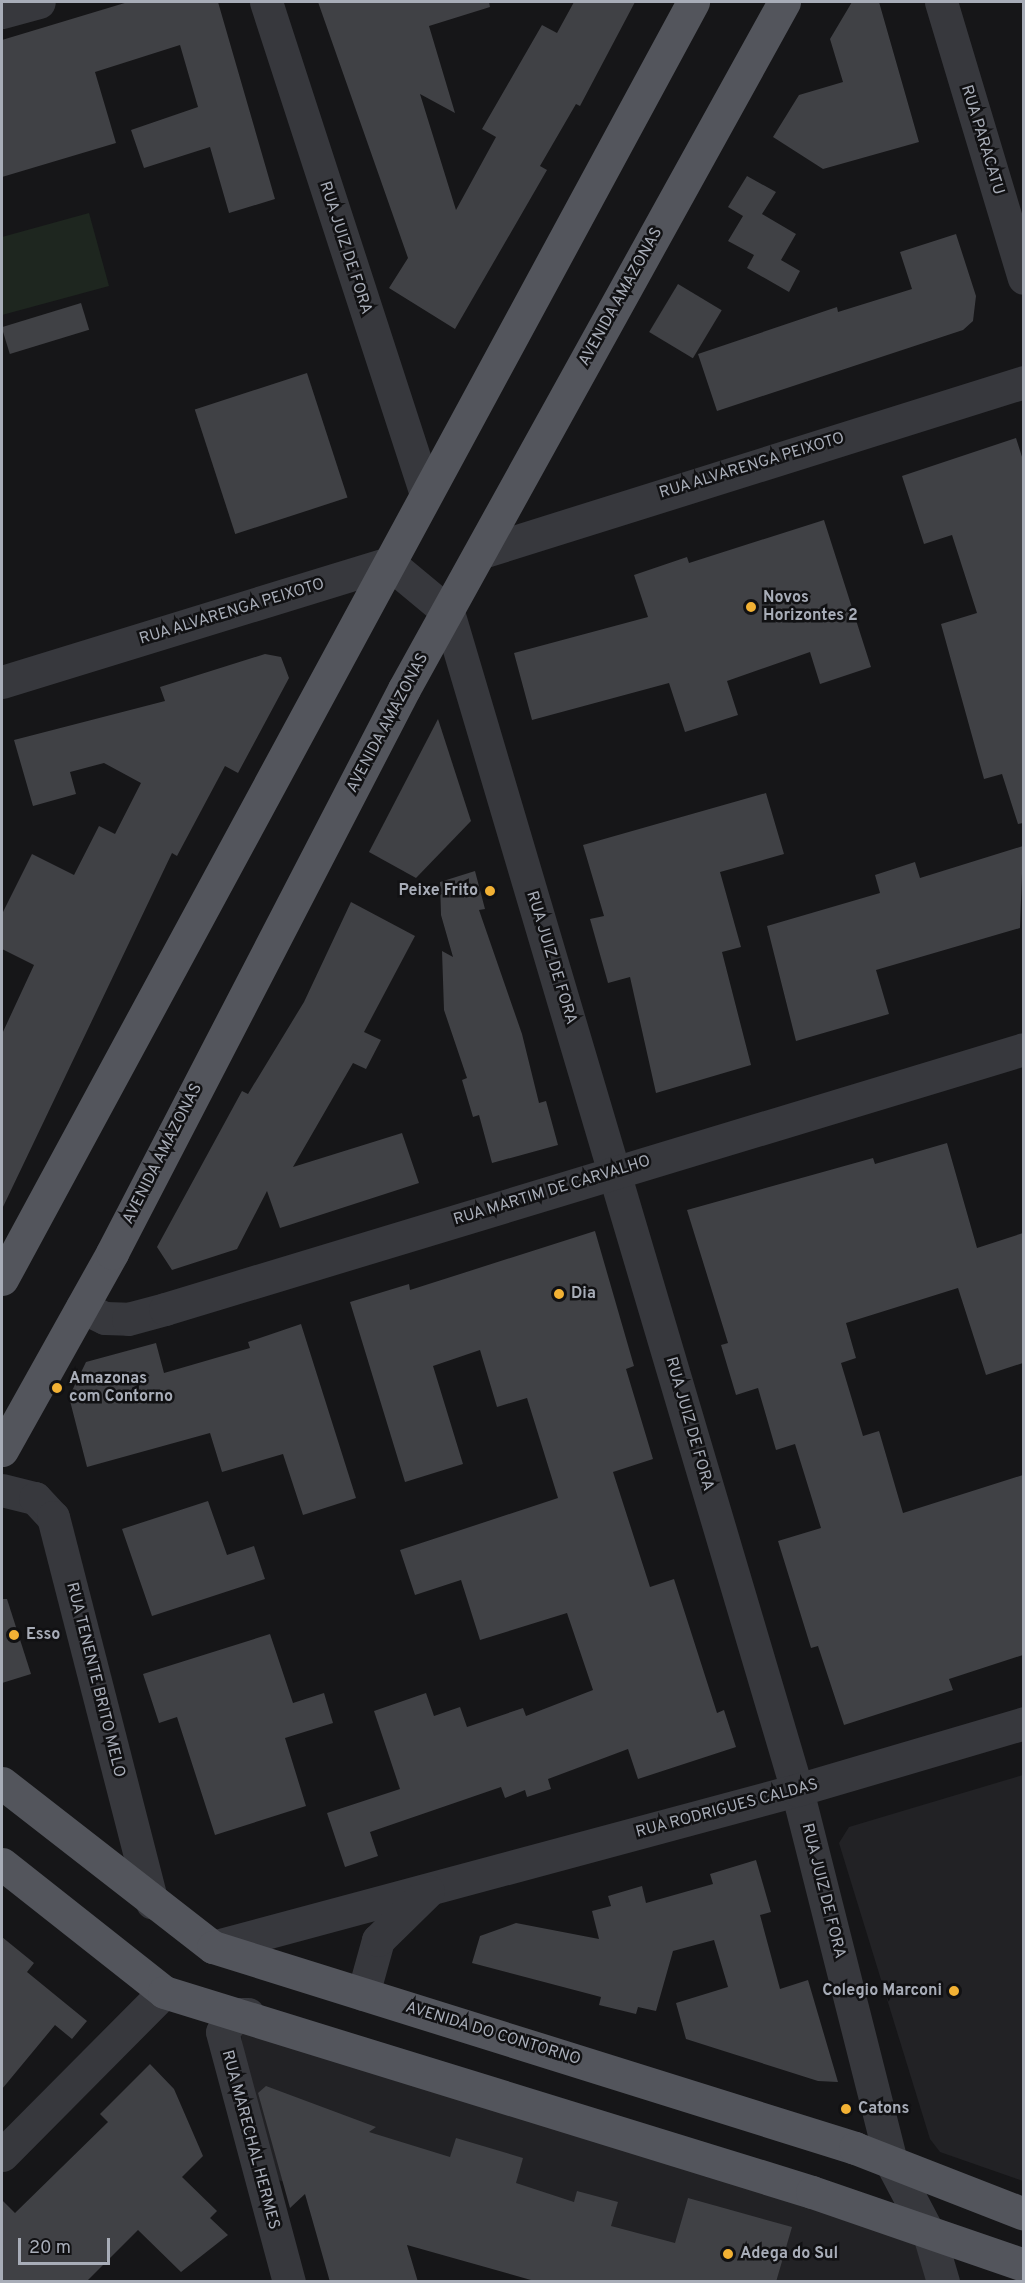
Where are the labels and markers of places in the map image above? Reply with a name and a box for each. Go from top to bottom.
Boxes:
place label: Novos Horizontes 2 [763,588,858,626]
marker: Novos Horizontes 2 [744,600,758,614]
place label: Peixe Frito [398,881,478,901]
marker: Peixe Frito [483,884,497,898]
place label: Dia [571,1284,596,1304]
marker: Dia [552,1287,566,1301]
place label: Amazonas com Contorno [69,1369,173,1407]
marker: Amazonas com Contorno [50,1381,64,1395]
place label: Esso [26,1625,60,1645]
marker: Esso [7,1628,21,1642]
place label: Colegio Marconi [822,1981,942,2001]
marker: Colegio Marconi [947,1984,961,1998]
place label: Catons [858,2099,909,2119]
marker: Catons [839,2102,853,2116]
place label: Adega do Sul [740,2244,838,2264]
marker: Adega do Sul [721,2247,735,2261]

